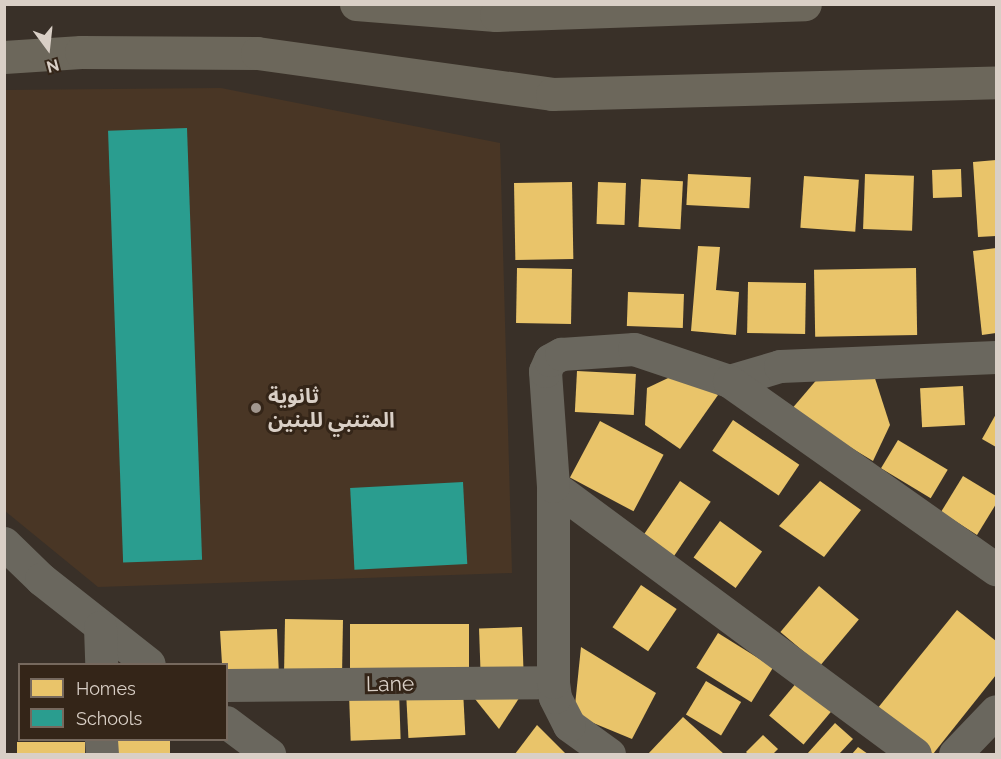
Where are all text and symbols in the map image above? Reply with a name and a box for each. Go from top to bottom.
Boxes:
north arrow [18,18,78,78]
text: N [44,55,61,77]
place label: ثانوية المتنبي للبنين [268,383,395,433]
marker: ثانوية المتنبي للبنين [249,401,263,415]
legend [18,663,228,741]
street label: Lane [366,671,414,697]
text: Homes [76,678,136,699]
text: Schools [76,708,142,729]

